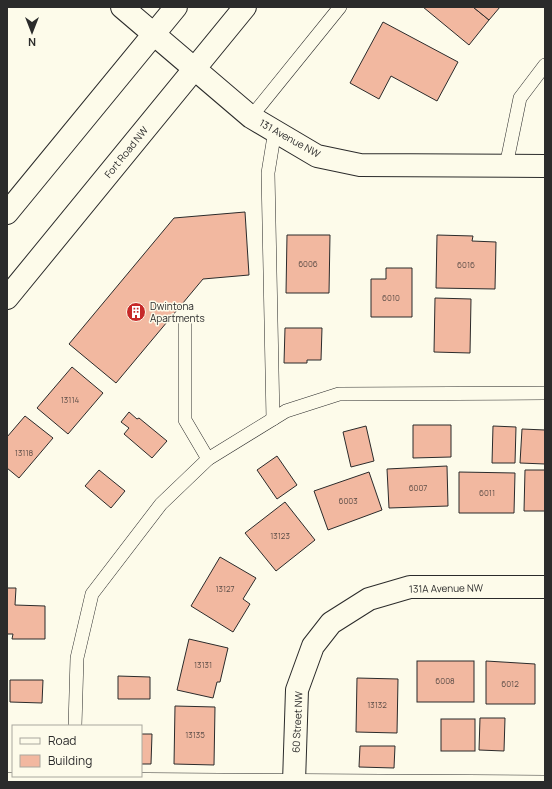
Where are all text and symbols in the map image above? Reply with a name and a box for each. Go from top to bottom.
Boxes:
north arrow [12,12,52,52]
text: N [28,35,36,50]
street label: 131 Avenue NW [257,115,324,161]
street label: Fort Road NW [101,123,151,181]
house number: 6006 [298,258,318,269]
house number: 6016 [457,259,475,270]
house number: 6010 [382,292,400,303]
place label: Dwintona Apartments [150,299,205,325]
building icon: Dwintona Apartments [125,301,147,323]
house number: 13114 [61,394,80,405]
house number: 13118 [15,447,34,458]
house number: 6007 [409,482,427,493]
house number: 6011 [479,487,495,498]
house number: 6003 [338,495,358,506]
house number: 13123 [270,530,290,541]
street label: 131A Avenue NW [409,580,484,596]
house number: 13127 [215,583,235,594]
house number: 13131 [194,659,212,670]
house number: 6008 [435,675,455,686]
house number: 6012 [501,678,519,689]
street label: 60 Street NW [288,690,306,753]
house number: 13132 [367,699,387,710]
legend [12,725,142,777]
house number: 13135 [185,729,205,740]
text: Road [48,732,76,749]
text: Building [48,752,92,769]

